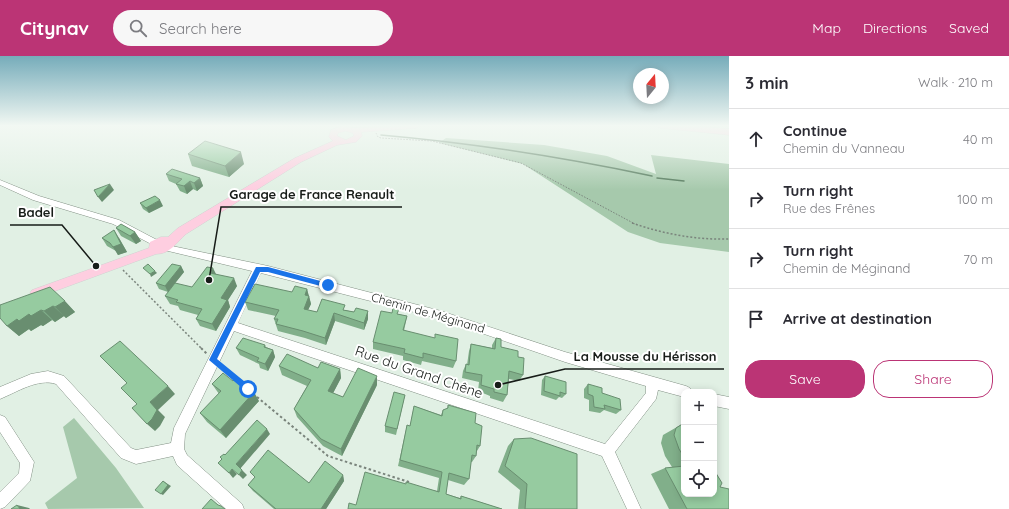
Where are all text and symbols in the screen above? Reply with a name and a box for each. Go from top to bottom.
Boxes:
search box [113,10,393,46]
text: Citynav [20,16,89,40]
icon: search [127,17,149,39]
text: Search here [159,19,242,38]
text: Map [812,19,841,37]
text: Directions [863,19,927,37]
text: Saved [949,19,989,37]
north arrow [633,68,669,104]
text: 3 min [745,72,789,93]
text: Walk · 210 m [918,74,993,90]
text: Continue [783,121,847,140]
icon: ahead [745,128,767,150]
text: 40 m [963,131,993,147]
text: Chemin du Vanneau [783,140,905,156]
text: Turn right [783,181,854,200]
callout: Garage de France Renault [221,182,402,207]
text: Garage de France Renault [229,186,395,202]
icon: right [745,188,767,210]
text: 100 m [957,191,993,207]
callout: Badel [10,200,62,225]
text: Rue des Frênes [783,200,875,216]
text: Badel [18,204,54,220]
text: Turn right [783,241,854,260]
icon: right [745,248,767,270]
text: 70 m [963,251,993,267]
text: Chemin de Méginand [783,260,910,276]
route end [319,276,337,294]
street label: Chemin de Méginand [370,289,487,336]
icon: arrive [745,308,767,330]
text: Arrive at destination [783,309,932,328]
street label: Rue du Grand Chêne [353,342,485,402]
callout: La Mousse du Hérisson [565,344,724,369]
text: La Mousse du Hérisson [573,348,717,364]
button: Save [745,360,865,398]
button: Share [873,360,993,398]
route start [239,380,257,398]
map controls [681,389,717,497]
button: + [681,389,717,425]
button: − [681,425,717,461]
button: locate [681,461,717,497]

